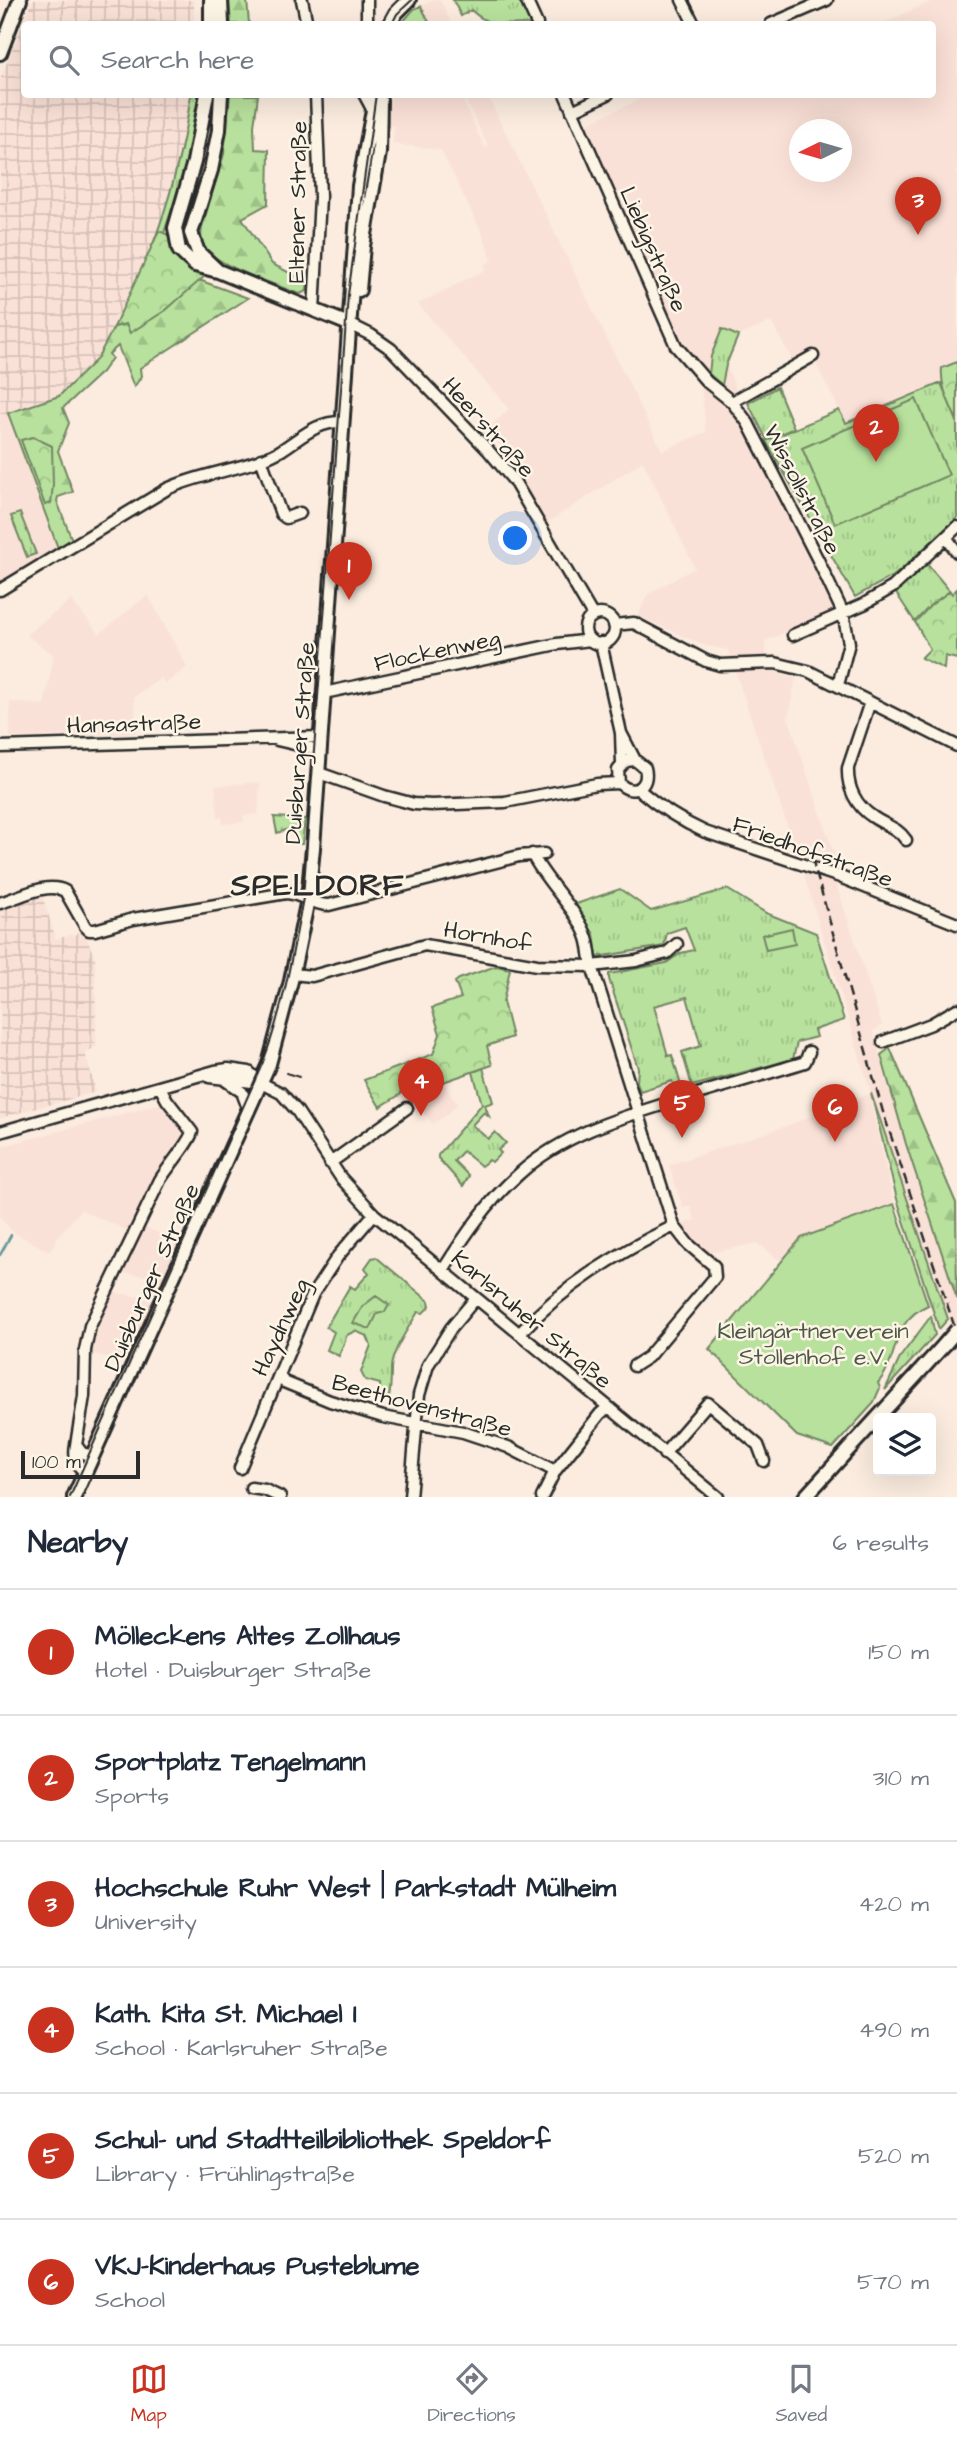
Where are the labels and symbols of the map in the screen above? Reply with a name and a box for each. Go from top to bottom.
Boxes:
north arrow [789,119,852,182]
street label: Eltener Straße [281,121,315,283]
pin: 3 [895,177,941,235]
street label: Liebigstraße [610,182,695,318]
street label: Heerstraße [434,370,542,485]
pin: 2 [853,404,899,462]
street label: Wissollstraße [756,419,849,560]
your location [498,521,532,555]
pin: 1 [326,542,372,600]
street label: Flockenweg [371,622,503,681]
street label: Duisburger Straße [277,641,324,845]
street label: Hansastraße [66,706,202,742]
street label: Friedhofstraße [728,808,897,896]
district label: SPELDORF [230,865,405,907]
street label: Hornhof [441,913,535,961]
pin: 4 [398,1058,444,1116]
pin: 5 [659,1080,705,1138]
pin: 6 [812,1084,858,1142]
street label: Duisburger Straße [96,1178,209,1377]
street label: Karlsruher Straße [444,1243,619,1397]
street label: Haydnweg [244,1273,318,1382]
park label: Kleingärtnerverein Stollenhof e.V. [717,1315,909,1373]
street label: Beethovenstraße [328,1367,515,1445]
scale bar [21,1448,140,1480]

